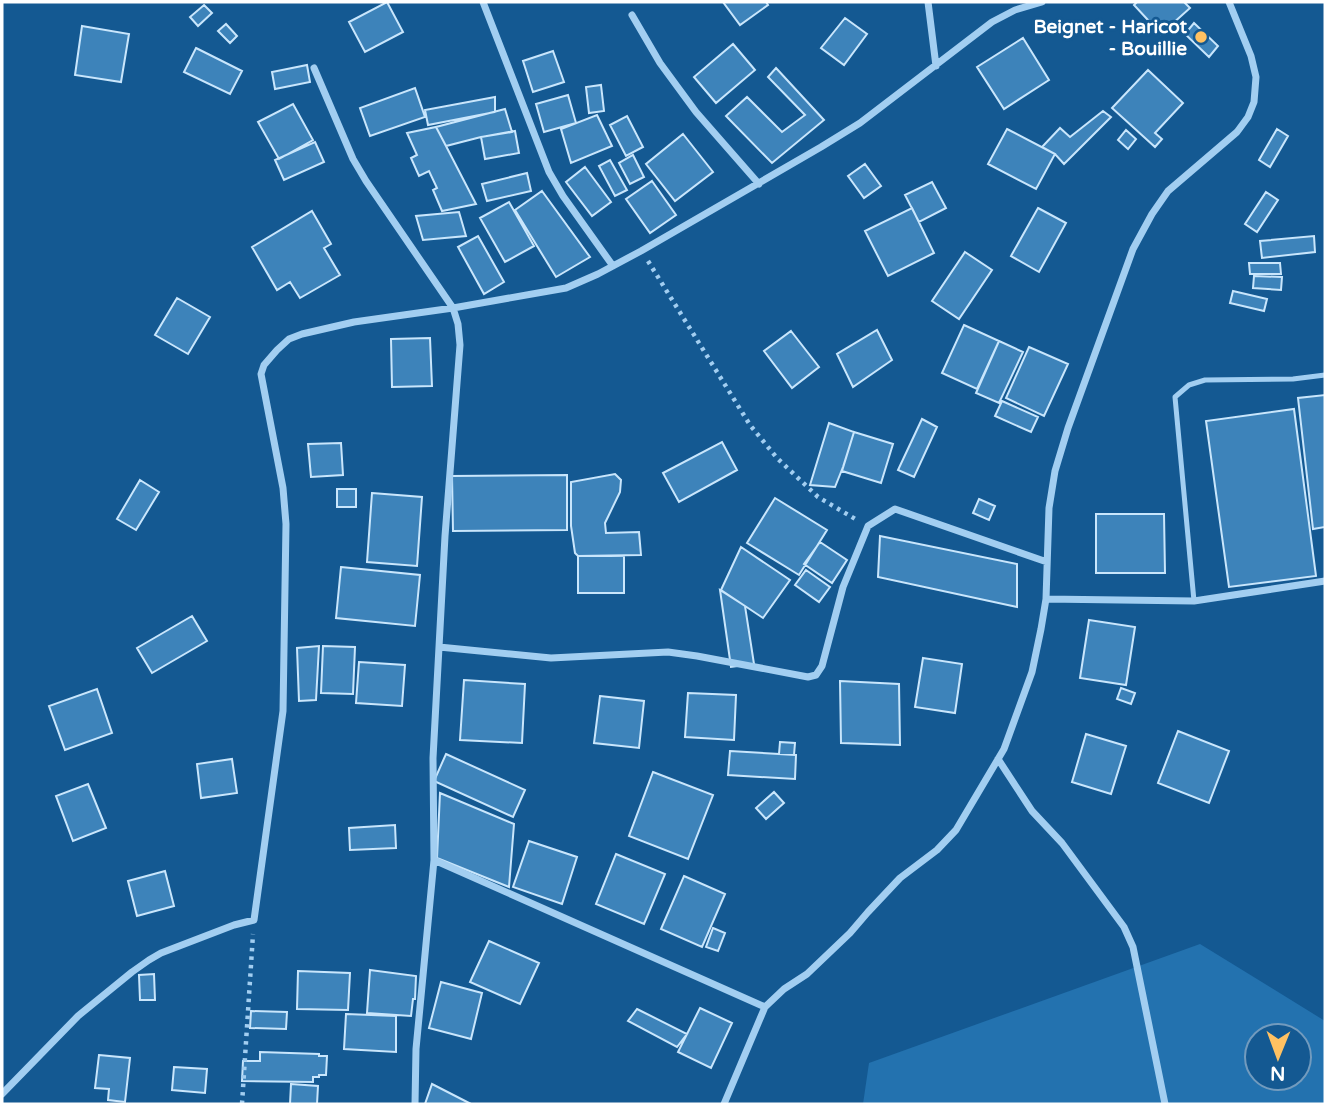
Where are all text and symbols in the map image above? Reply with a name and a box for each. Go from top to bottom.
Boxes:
place label: Beignet - Haricot - Bouillie [1033,16,1188,60]
marker: Beignet - Haricot - Bouillie [1193,29,1209,45]
north arrow [1243,1022,1313,1092]
text: N [1270,1062,1286,1084]

